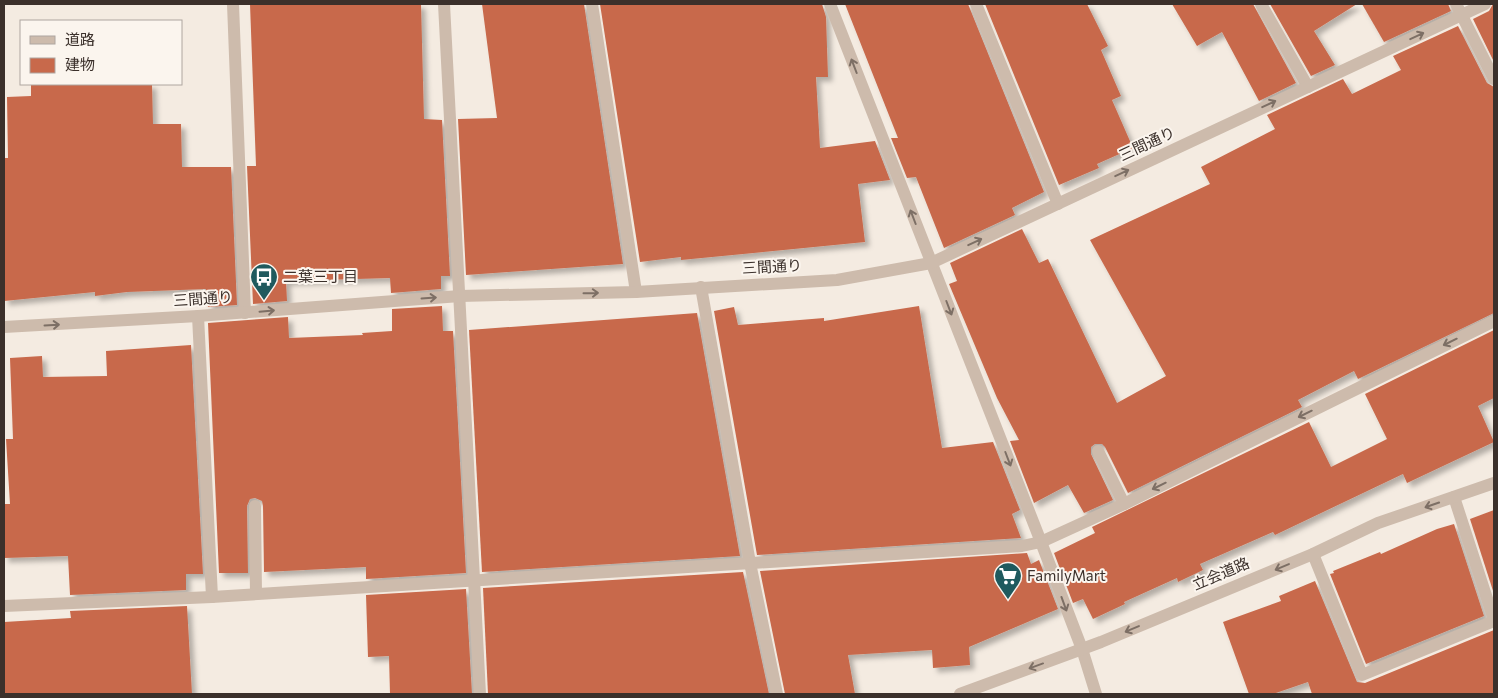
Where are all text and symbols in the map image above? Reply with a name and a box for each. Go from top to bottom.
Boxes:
legend [20,20,182,85]
text: 道路 [65,30,95,48]
one-way arrow [1409,30,1424,40]
text: 建物 [65,55,95,73]
one-way arrow [849,59,858,74]
one-way arrow [1261,99,1276,109]
street label: 三間通り [1116,122,1178,164]
one-way arrow [1114,168,1129,178]
one-way arrow [908,210,917,225]
one-way arrow [967,237,982,247]
street label: 三間通り [742,255,802,277]
bus stop icon: 二葉三丁目 [249,262,279,301]
place label: 二葉三丁目 [283,267,358,285]
street label: 三間通り [172,287,233,309]
one-way arrow [583,288,599,297]
one-way arrow [421,294,437,303]
one-way arrow [944,300,954,315]
one-way arrow [259,306,275,316]
one-way arrow [44,320,60,329]
one-way arrow [1443,337,1458,347]
one-way arrow [1297,409,1312,419]
one-way arrow [1004,451,1013,466]
one-way arrow [1152,482,1167,491]
one-way arrow [1424,501,1440,510]
street label: 立会道路 [1189,553,1252,593]
supermarket icon: FamilyMart [993,561,1023,600]
one-way arrow [1275,562,1290,572]
place label: FamilyMart [1027,566,1106,584]
one-way arrow [1060,596,1069,611]
one-way arrow [1125,625,1140,634]
one-way arrow [1029,662,1044,671]

